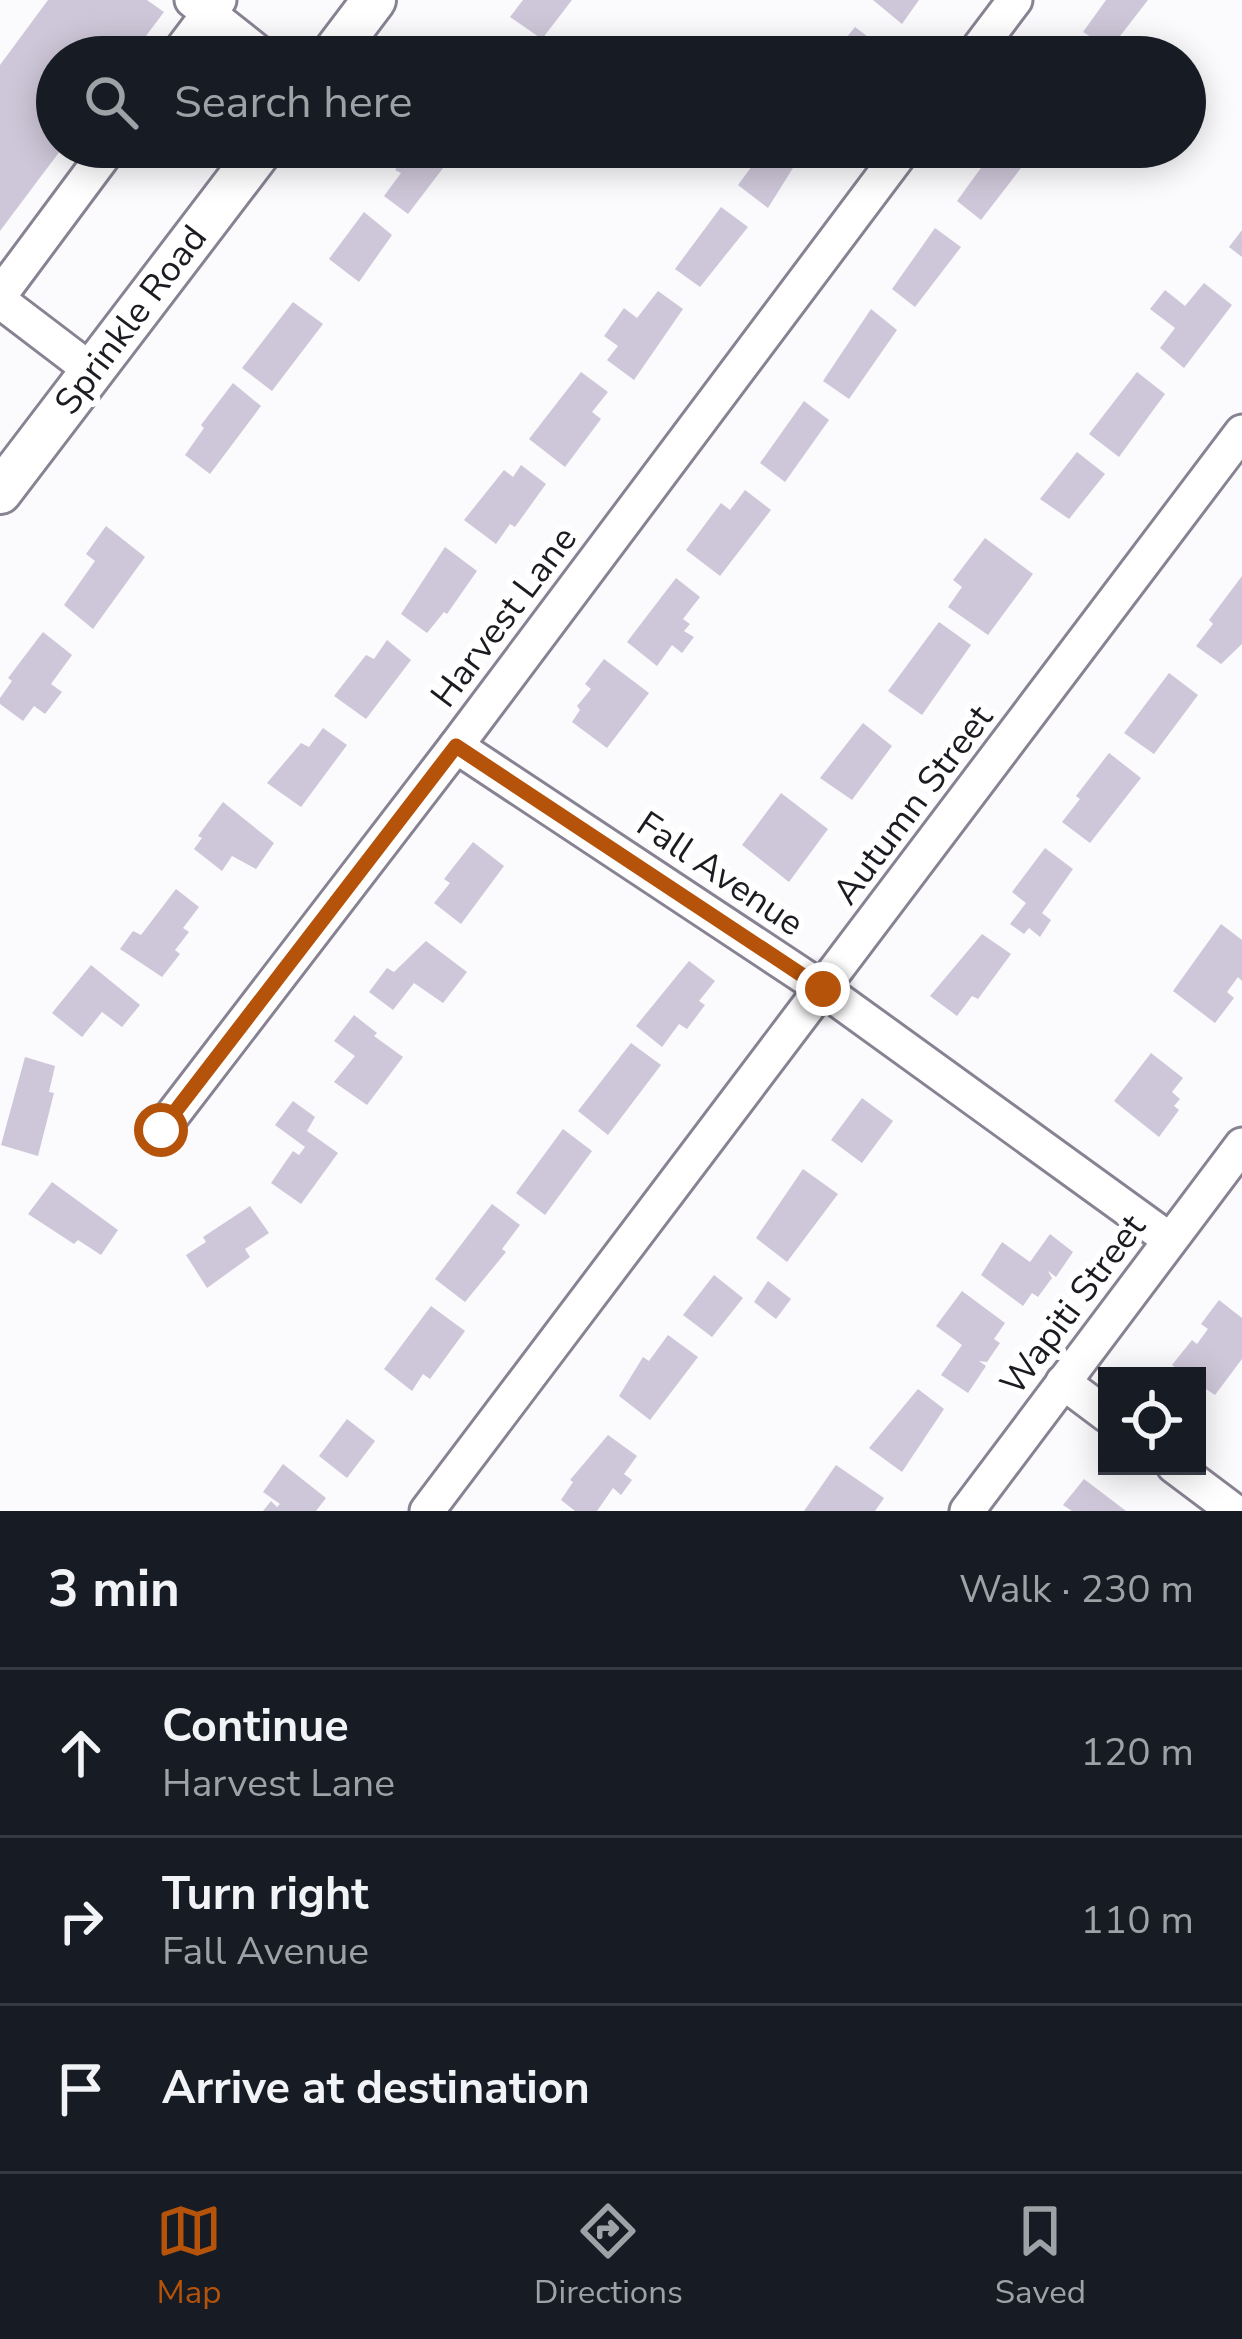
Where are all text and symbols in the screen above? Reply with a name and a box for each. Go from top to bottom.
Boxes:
search box [36,36,1206,168]
icon: search [78,69,144,135]
text: Search here [174,72,413,133]
street label: Sprinkle Road [44,215,218,425]
street label: Harvest Lane [420,516,588,718]
street label: Autumn Street [822,695,1004,915]
street label: Fall Avenue [627,800,813,948]
route end [796,962,850,1016]
route start [134,1103,188,1157]
street label: Wapiti Street [989,1204,1157,1405]
map controls [1098,1367,1206,1475]
button: locate [1098,1367,1206,1475]
text: 3 min [48,1554,180,1624]
text: Walk · 230 m [959,1563,1194,1616]
text: Continue [162,1696,349,1757]
icon: ahead [48,1720,114,1786]
text: 120 m [1080,1726,1194,1779]
text: Harvest Lane [162,1757,395,1810]
text: Turn right [162,1864,369,1925]
icon: right [48,1888,114,1954]
text: 110 m [1080,1894,1194,1947]
text: Fall Avenue [162,1925,369,1978]
icon: arrive [48,2056,114,2122]
text: Arrive at destination [162,2058,590,2119]
tab: Map [156,2198,222,2315]
tab: Directions [534,2198,683,2315]
tab: Saved [995,2198,1086,2315]

